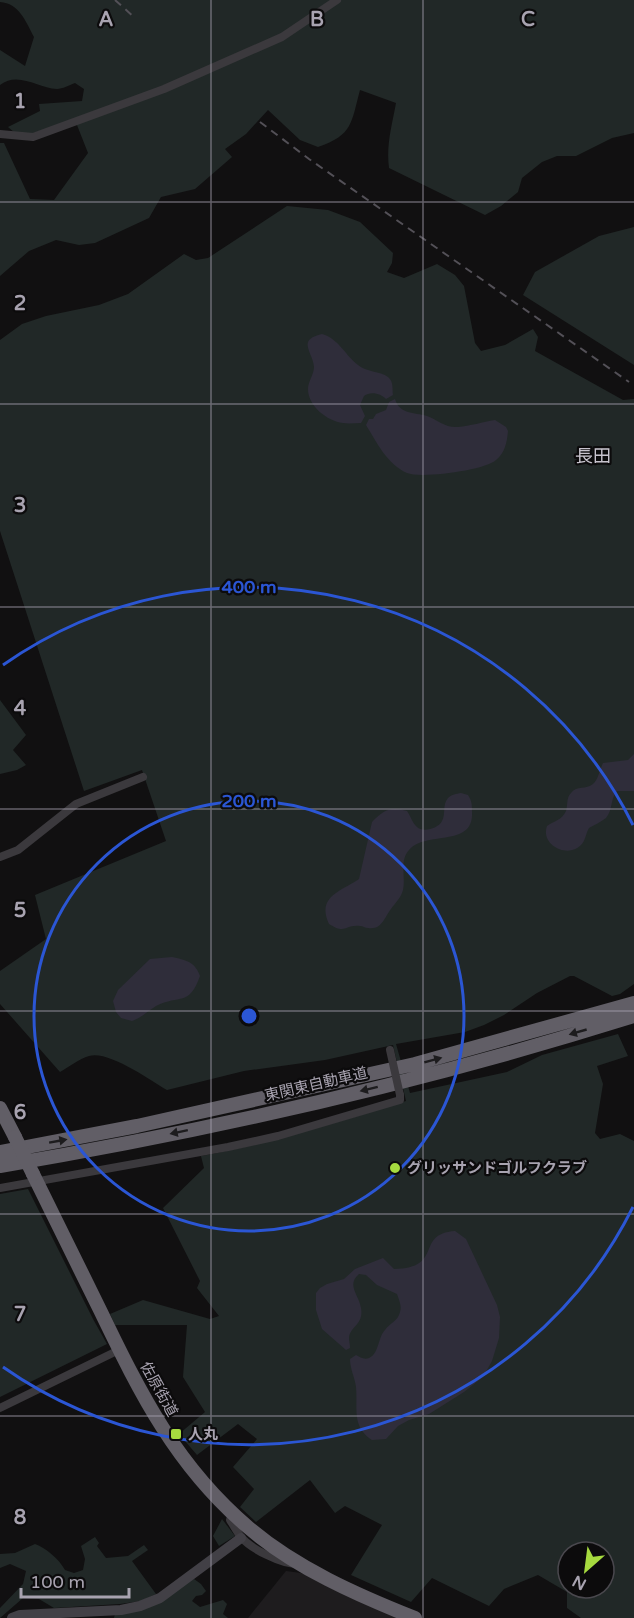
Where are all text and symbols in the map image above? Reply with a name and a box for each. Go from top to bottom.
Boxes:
text: A [99,8,114,32]
text: B [310,8,324,32]
text: C [521,8,535,32]
text: 1 [14,90,26,114]
text: 2 [14,292,26,316]
district label: 長田 [575,445,611,467]
text: 3 [14,494,26,518]
text: 400 m [221,576,277,598]
text: 4 [14,697,27,721]
text: 200 m [221,790,277,812]
text: 5 [14,899,26,923]
centre of rings [239,1006,259,1026]
one-way arrow [569,1028,587,1037]
one-way arrow [424,1054,442,1064]
street label: 東関東自動車道 [263,1063,369,1105]
one-way arrow [360,1085,379,1094]
text: 6 [14,1101,26,1125]
one-way arrow [169,1128,188,1137]
one-way arrow [48,1136,67,1145]
place label: グリッサンドゴルフクラブ [407,1159,587,1177]
marker: グリッサンドゴルフクラブ [388,1161,402,1175]
text: 7 [14,1303,26,1327]
street label: 佐原街道 [137,1358,181,1420]
place label: 人丸 [188,1425,218,1443]
marker: 人丸 [169,1427,183,1441]
text: 8 [14,1506,26,1530]
north arrow [556,1540,616,1600]
scale bar [21,1561,129,1599]
text: 100 m [30,1571,85,1593]
text: N [569,1571,590,1594]

